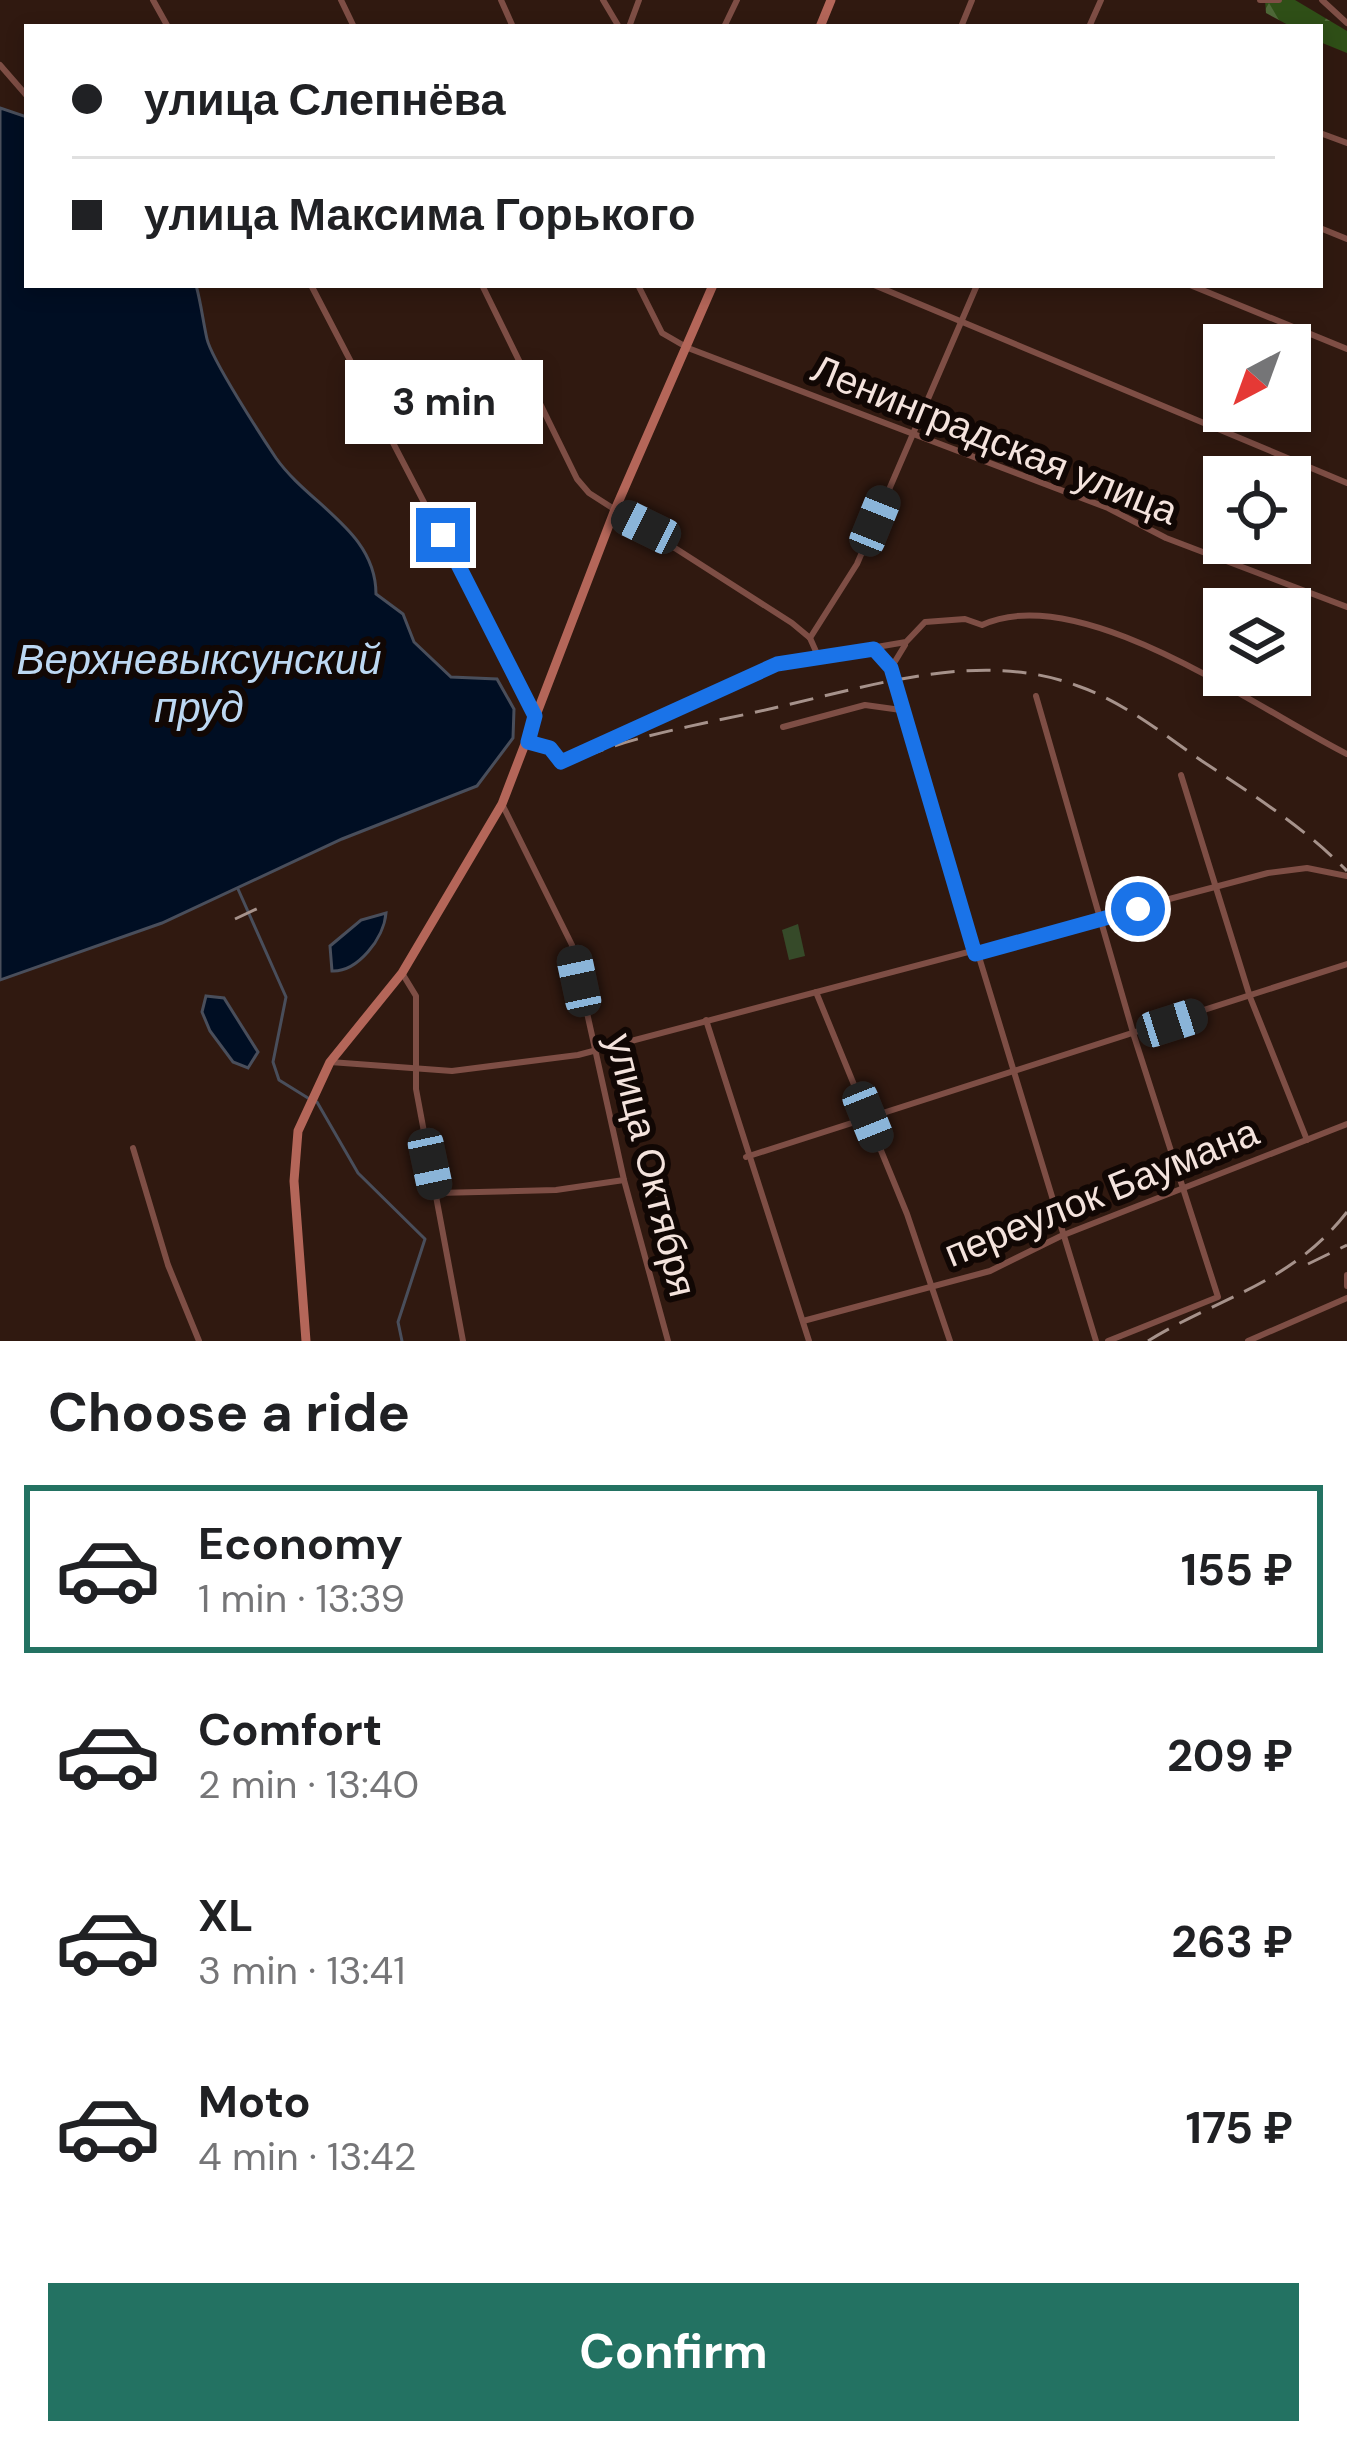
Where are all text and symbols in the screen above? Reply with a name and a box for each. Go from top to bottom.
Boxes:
text: улица Слепнёва [144,70,506,129]
text: улица Максима Горького [144,185,695,244]
north arrow [1203,324,1311,432]
map controls [1203,324,1311,696]
street label: Ленинградская улица [804,343,1186,536]
callout: 3 min [344,361,542,445]
text: 3 min [392,376,496,427]
button: locate [1203,456,1311,564]
car [845,481,905,561]
car [606,495,686,559]
route end [416,508,470,562]
button: layers [1203,588,1311,696]
water label: Верхневыксунский пруд [16,632,382,735]
route start [1111,882,1165,936]
car [554,942,604,1020]
car [1132,995,1212,1051]
street label: улица Октября [594,1028,709,1302]
car [838,1077,898,1157]
street label: переулок Баумана [937,1106,1266,1279]
car [405,1125,455,1203]
text: Choose a ride [48,1377,410,1448]
text: Economy [198,1514,403,1573]
icon: car [54,1515,162,1623]
text: 155 ₽ [1181,1540,1293,1599]
text: 1 min · 13:39 [198,1573,405,1624]
text: Comfort [198,1700,382,1759]
icon: car [54,1701,162,1809]
text: 209 ₽ [1167,1726,1293,1785]
text: 2 min · 13:40 [198,1759,419,1810]
text: XL [198,1886,253,1945]
icon: car [54,1887,162,1995]
text: 263 ₽ [1171,1912,1293,1971]
text: 3 min · 13:41 [198,1945,405,1996]
text: Moto [198,2072,311,2131]
icon: car [54,2073,162,2181]
text: 175 ₽ [1186,2098,1293,2157]
text: 4 min · 13:42 [198,2131,416,2182]
button: Confirm [48,2283,1299,2421]

